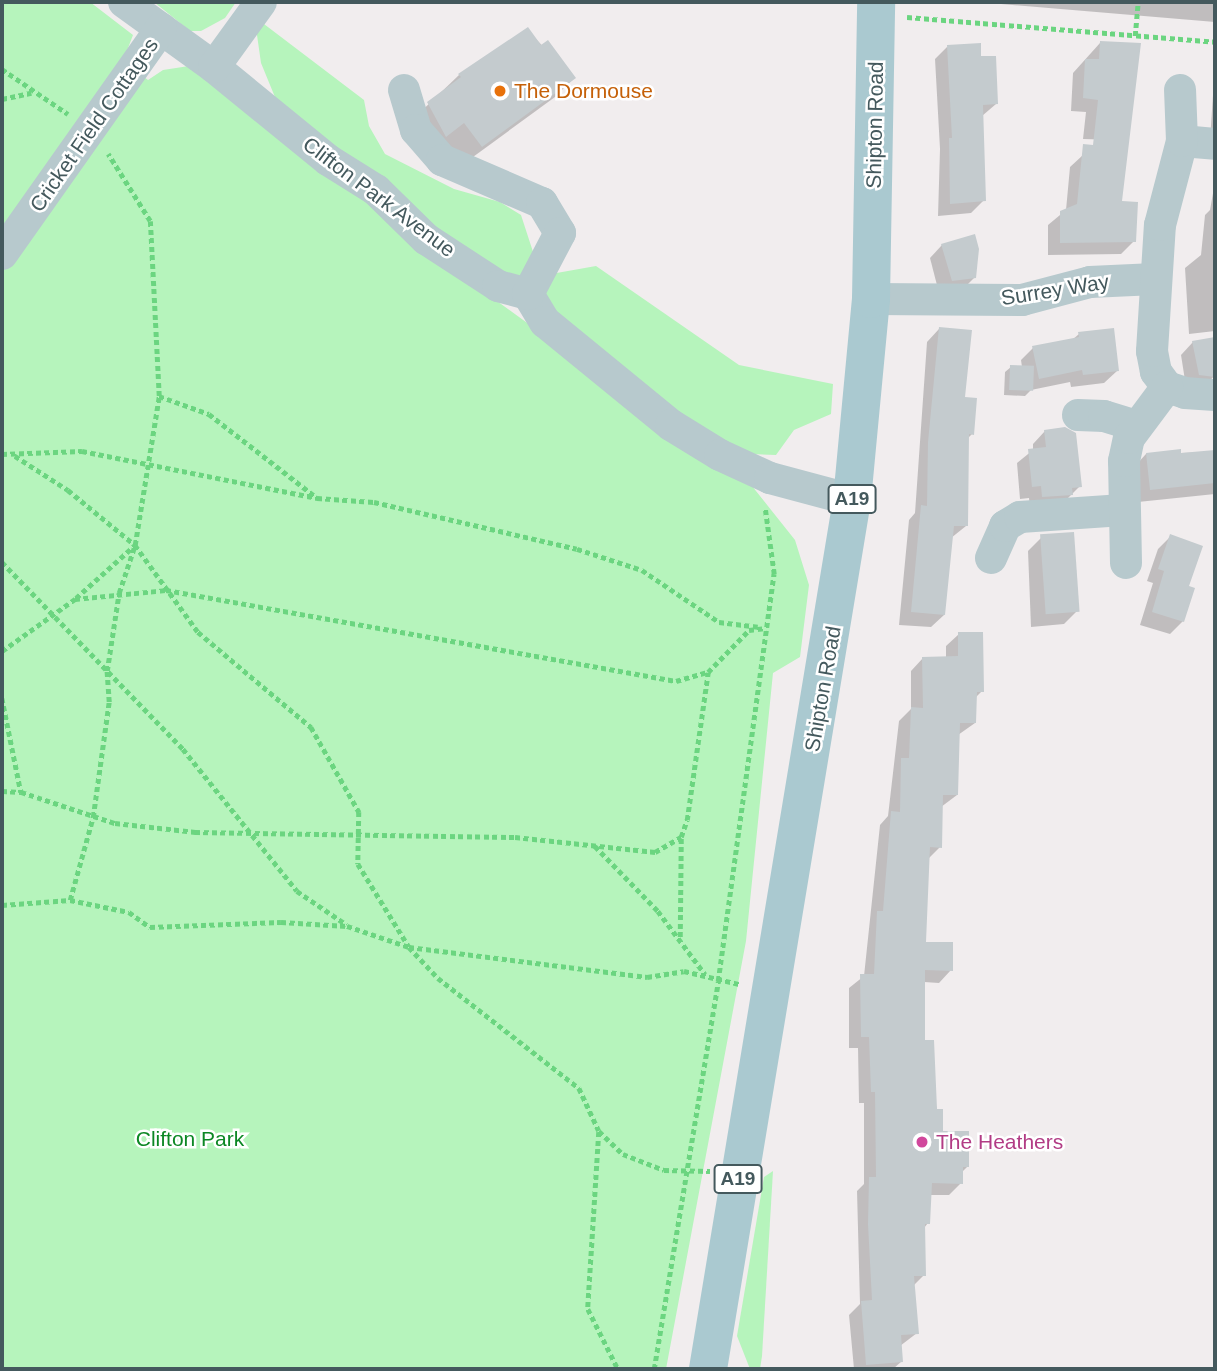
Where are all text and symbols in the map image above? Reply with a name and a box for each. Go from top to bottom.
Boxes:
street label: Cricket Field Cottages [24,33,164,217]
street label: Shipton Road [861,61,889,189]
place label: The Dormouse [514,78,653,104]
marker: The Dormouse [492,83,508,99]
street label: Clifton Park Avenue [297,131,461,263]
street label: Surrey Way [999,269,1111,311]
road number: A19 [828,484,876,514]
street label: Shipton Road [800,624,846,754]
park label: Clifton Park [136,1126,244,1152]
place label: The Heathers [936,1129,1063,1155]
marker: The Heathers [914,1134,930,1150]
road number: A19 [714,1163,762,1194]

